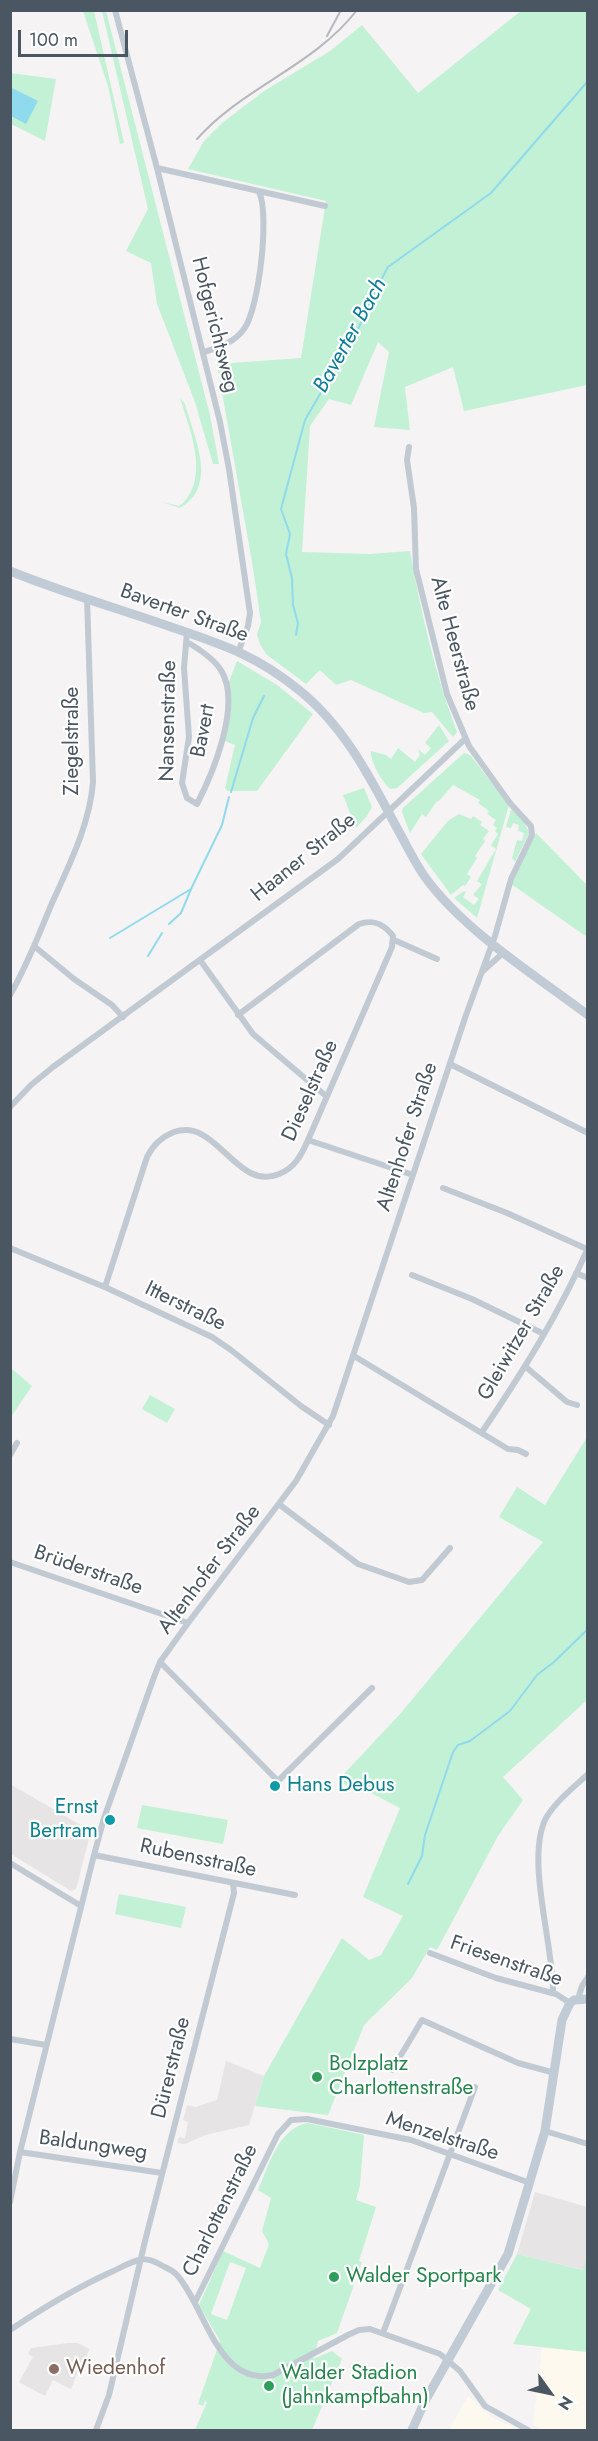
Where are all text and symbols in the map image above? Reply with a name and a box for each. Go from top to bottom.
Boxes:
scale bar [21,18,130,56]
text: 100 m [29,27,78,53]
street label: Hofgerichtsweg [185,254,243,396]
water label: Baverter Bach [309,274,393,398]
street label: Alte Heerstraße [424,574,484,714]
street label: Baverter Straße [116,579,252,649]
street label: Nansenstraße [155,660,183,782]
street label: Ziegelstraße [60,687,86,795]
street label: Bavert [187,702,221,760]
street label: Haaner Straße [247,808,361,908]
street label: Dieselstraße [277,1036,345,1146]
street label: Altenhofer Straße [372,1059,444,1215]
street label: Gleiwitzer Straße [473,1261,571,1405]
street label: Itterstraße [141,1277,229,1337]
street label: Altenhofer Straße [153,1501,267,1639]
street label: Brüderstraße [30,1541,146,1601]
place label: Hans Debus [287,1773,394,1799]
marker: Hans Debus [268,1779,282,1793]
place label: Ernst Bertram [30,1795,98,1845]
marker: Ernst Bertram [103,1813,117,1827]
street label: Rubensstraße [137,1834,259,1884]
street label: Friesenstraße [446,1931,566,1993]
street label: Dürerstraße [147,2015,197,2121]
place label: Bolzplatz Charlottenstraße [329,2052,473,2102]
marker: Bolzplatz Charlottenstraße [310,2070,324,2084]
street label: Menzelstraße [382,2107,502,2167]
street label: Baldungweg [37,2126,149,2166]
street label: Charlottenstraße [178,2141,264,2281]
place label: Walder Sportpark [346,2264,502,2290]
marker: Walder Sportpark [327,2270,341,2284]
place label: Wiedenhof [66,2356,165,2382]
place label: Walder Stadion (Jahnkampfbahn) [281,2361,429,2411]
marker: Wiedenhof [47,2362,61,2376]
north arrow [520,2363,580,2423]
marker: Walder Stadion (Jahnkampfbahn) [262,2379,276,2393]
text: N [552,2391,579,2415]

